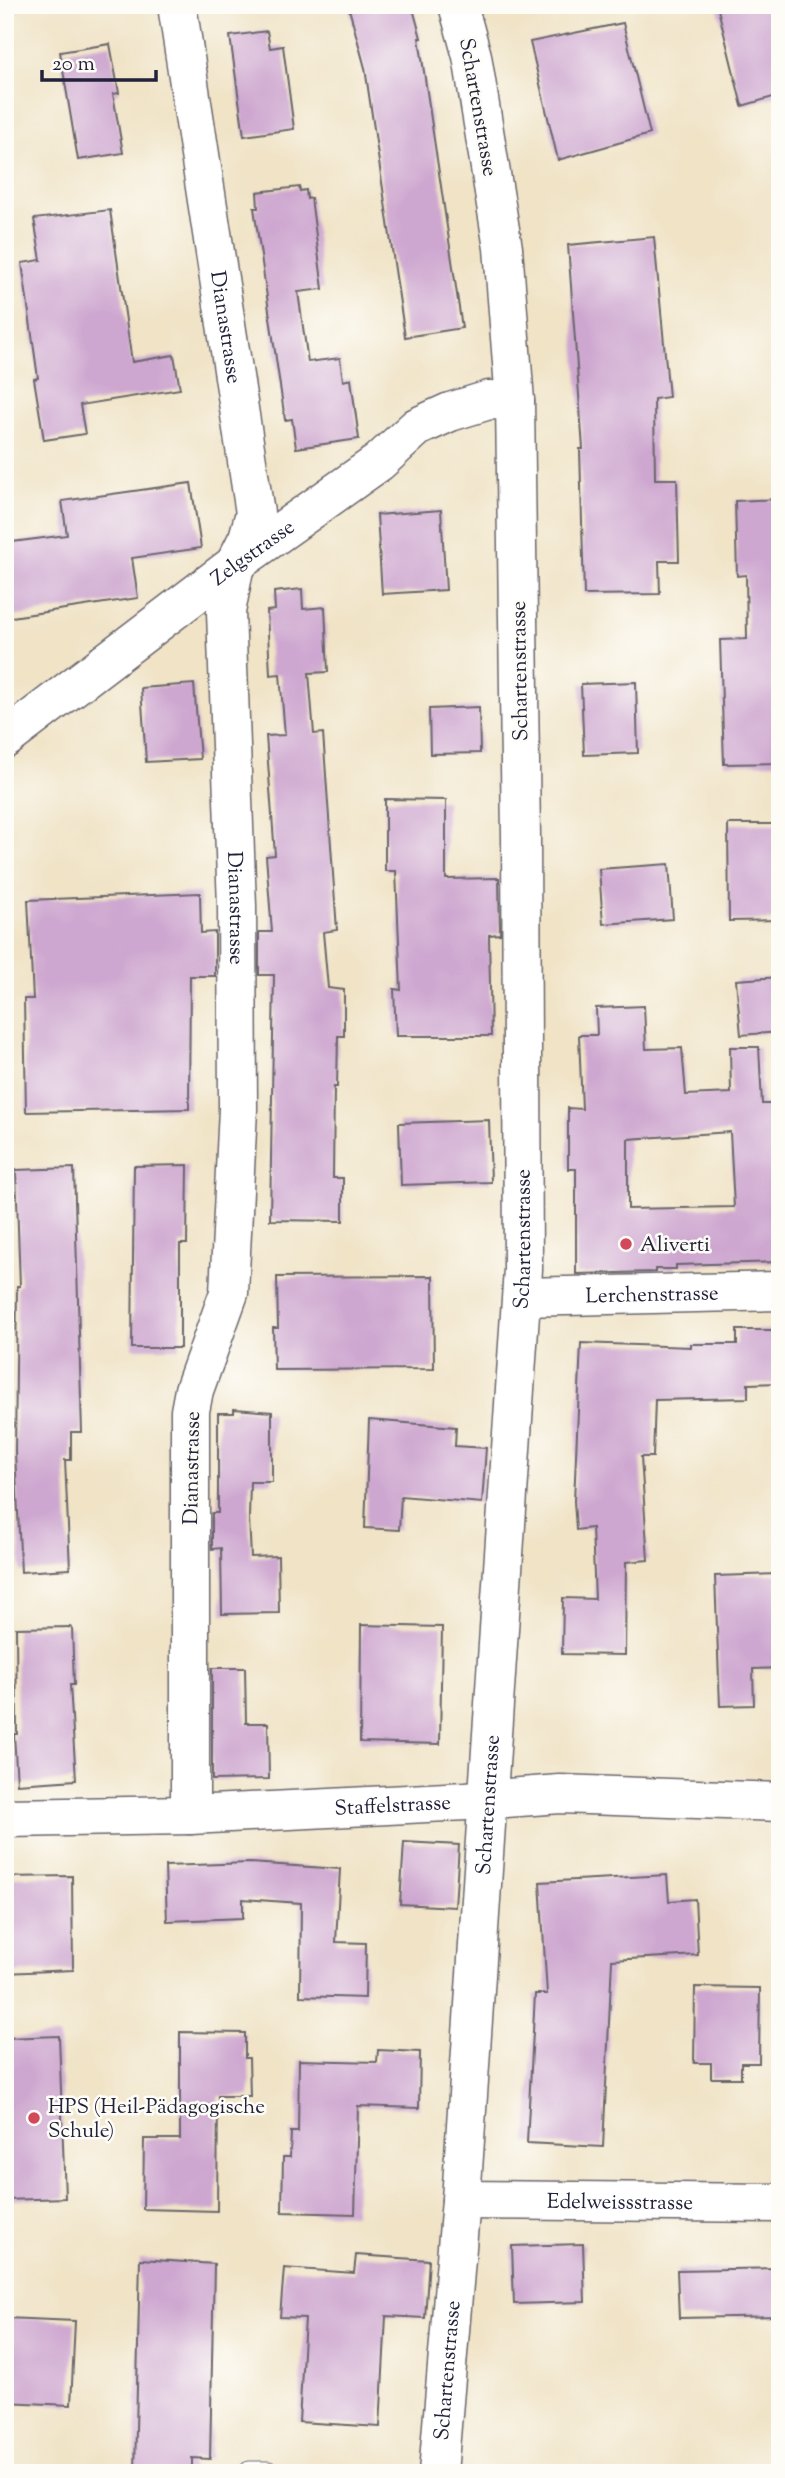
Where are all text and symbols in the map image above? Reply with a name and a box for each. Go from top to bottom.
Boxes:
street label: Schartenstrasse [450,36,504,179]
scale bar [42,38,156,82]
text: 20 m [52,50,95,80]
street label: Dianastrasse [201,269,248,386]
street label: Zelgstrasse [205,513,301,594]
street label: Schartenstrasse [505,601,537,741]
street label: Dianastrasse [218,851,250,965]
street label: Schartenstrasse [507,1169,540,1310]
place label: Aliverti [640,1231,710,1261]
marker: Aliverti [618,1236,634,1252]
street label: Lerchenstrasse [585,1279,719,1313]
street label: Dianastrasse [177,1411,209,1525]
street label: Schartenstrasse [470,1734,509,1876]
street label: Staffelstrasse [334,1789,452,1825]
place label: HPS (Heil-Pädagogische Schule) [48,2093,265,2147]
marker: HPS (Heil-Pädagogische Schule) [26,2110,42,2126]
street label: Edelweissstrasse [547,2188,693,2219]
street label: Schartenstrasse [428,2299,469,2442]

